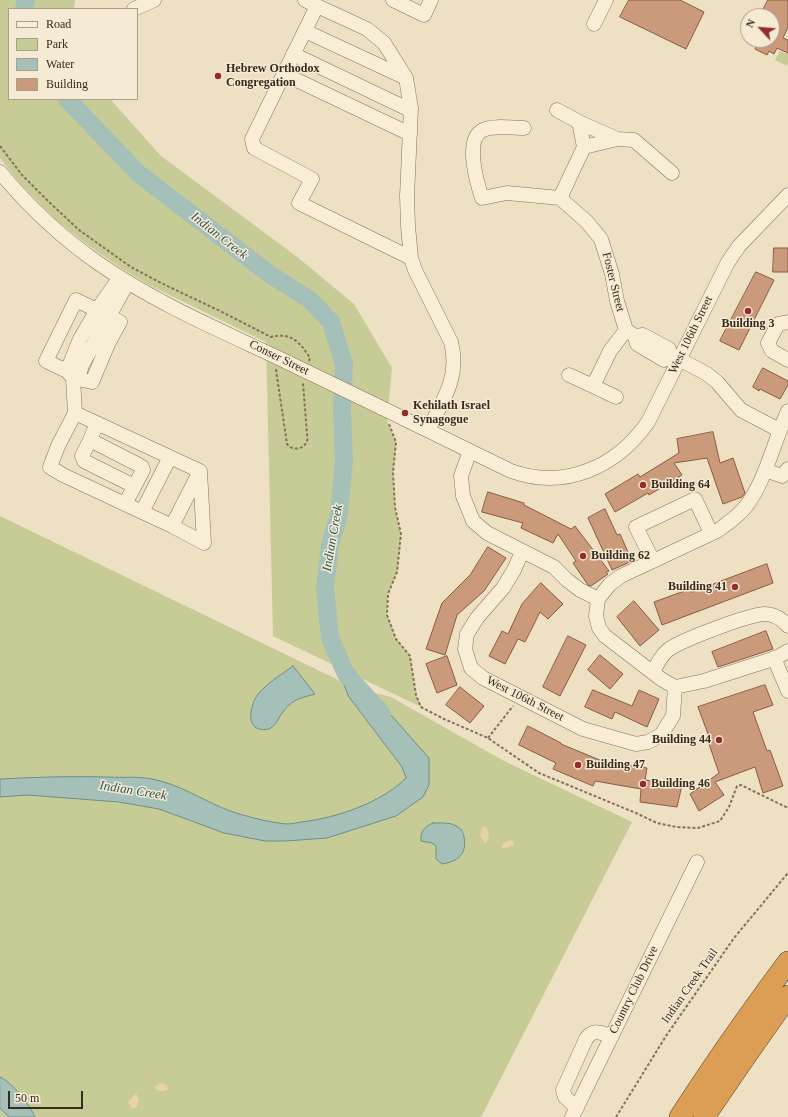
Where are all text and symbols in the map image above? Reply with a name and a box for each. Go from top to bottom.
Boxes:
legend [8,8,138,100]
north arrow [740,8,780,48]
text: Road [46,17,71,31]
text: N [743,17,757,29]
text: Park [46,37,68,51]
text: Water [46,57,74,71]
place label: Hebrew Orthodox Congregation [226,62,319,90]
marker: Hebrew Orthodox Congregation [213,71,223,81]
text: Building [46,77,88,91]
water label: Indian Creek [188,209,250,263]
street label: Foster Street [599,251,627,313]
street label: West 106th Street [666,294,716,376]
marker: Building 3 [743,306,753,316]
place label: Building 3 [721,317,775,331]
street label: Conser Street [247,337,311,379]
place label: Kehilath Israel Synagogue [413,399,490,427]
marker: Kehilath Israel Synagogue [400,408,410,418]
place label: Building 64 [651,478,710,492]
marker: Building 64 [638,480,648,490]
water label: Indian Creek [319,503,347,573]
place label: Building 62 [591,549,650,563]
marker: Building 62 [578,551,588,561]
place label: Building 41 [668,580,727,594]
marker: Building 41 [730,582,740,592]
street label: West 106th Street [484,673,566,725]
place label: Building 44 [652,733,711,747]
marker: Building 44 [714,735,724,745]
place label: Building 47 [586,758,645,772]
marker: Building 47 [573,760,583,770]
place label: Building 46 [651,777,710,791]
water label: Indian Creek [98,778,168,804]
marker: Building 46 [638,779,648,789]
street label: Country Club Drive [606,944,662,1036]
street label: Indian Creek Trail [659,946,721,1026]
scale bar [10,1083,85,1109]
text: 50 m [15,1091,39,1105]

